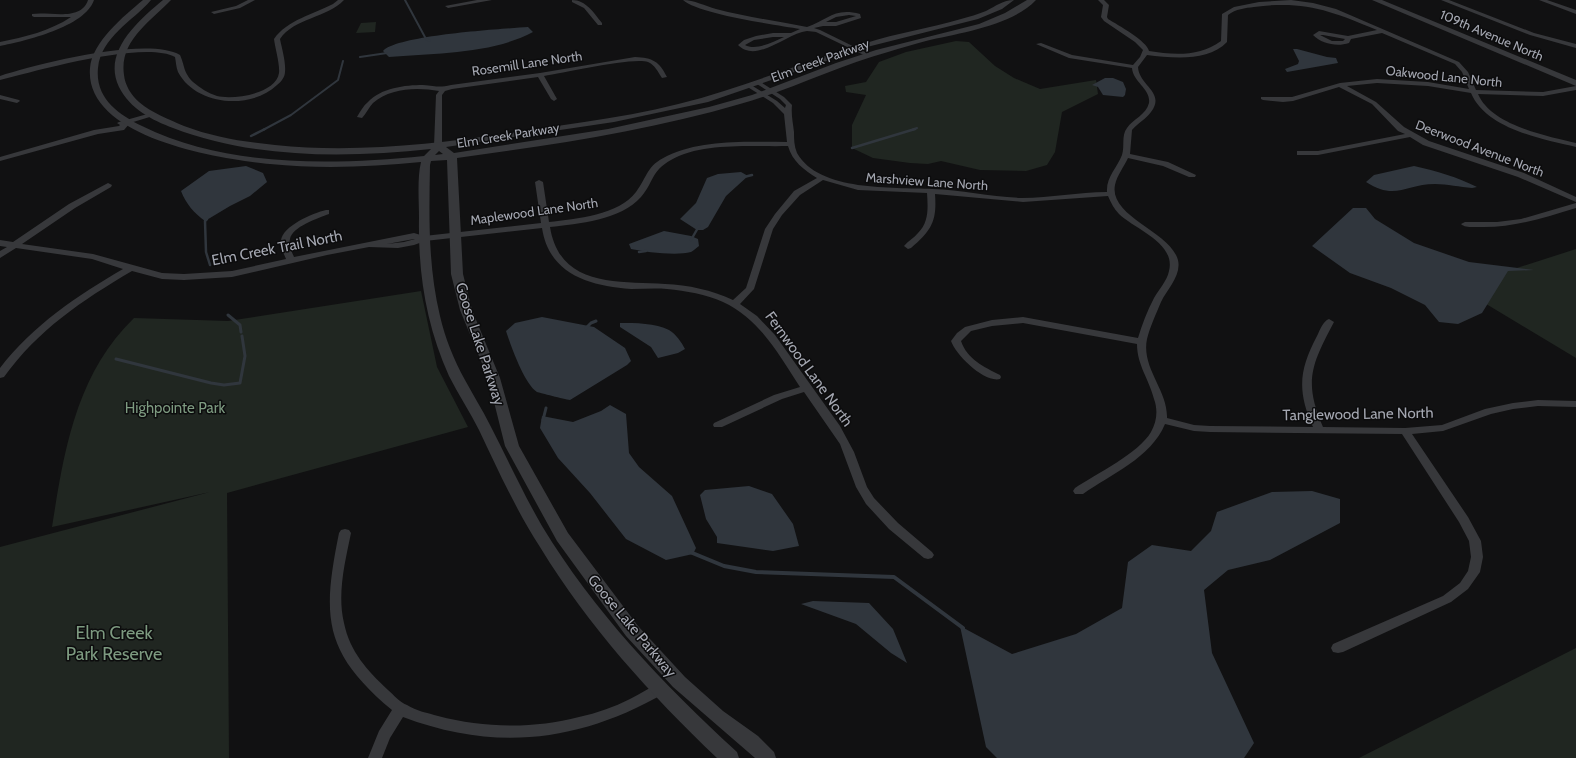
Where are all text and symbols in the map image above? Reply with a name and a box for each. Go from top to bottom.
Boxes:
street label: 109th Avenue North [1438,6,1546,64]
street label: Elm Creek Parkway [768,35,872,85]
street label: Rosemill Lane North [471,47,583,79]
street label: Oakwood Lane North [1385,62,1503,90]
street label: Deerwood Avenue North [1413,116,1547,180]
street label: Elm Creek Parkway [455,119,561,151]
street label: Marshview Lane North [865,169,989,193]
street label: Maplewood Lane North [469,194,599,228]
street label: Elm Creek Trail North [210,227,344,269]
street label: Goose Lake Parkway [452,280,509,408]
street label: Fernwood Lane North [761,308,857,430]
park label: Highpointe Park [125,399,225,417]
street label: Tanglewood Lane North [1282,404,1434,424]
street label: Goose Lake Parkway [584,571,680,681]
park label: Elm Creek Park Reserve [66,622,162,665]

